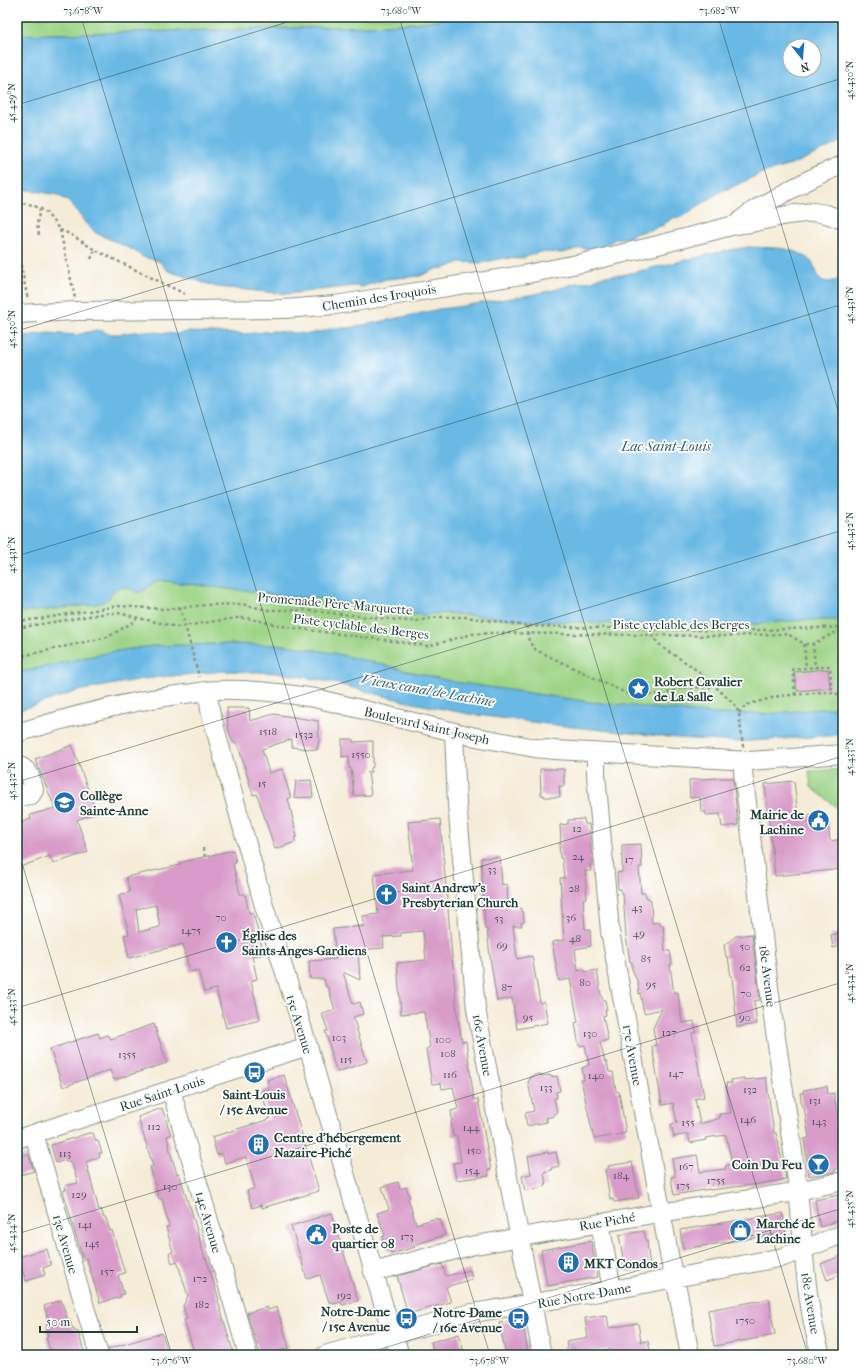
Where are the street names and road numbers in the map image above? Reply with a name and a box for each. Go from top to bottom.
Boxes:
street label: Chemin des Iroquois [321,281,437,314]
street label: Promenade Père-Marquette [257,589,414,618]
street label: Piste cyclable des Berges [292,611,430,642]
street label: Piste cyclable des Berges [612,617,750,632]
street label: Boulevard Saint-Joseph [363,704,492,747]
street label: 18e Avenue [756,944,779,1008]
street label: 15e Avenue [283,993,316,1056]
street label: 16e Avenue [470,1013,495,1078]
street label: 17e Avenue [620,1023,645,1088]
street label: Rue Saint-Louis [118,1073,207,1114]
street label: 14e Avenue [193,1190,225,1255]
street label: Rue Piché [578,1209,637,1234]
street label: 13e Avenue [50,1213,81,1276]
street label: 18e Avenue [798,1271,823,1336]
street label: Rue Notre-Dame [536,1280,633,1311]

